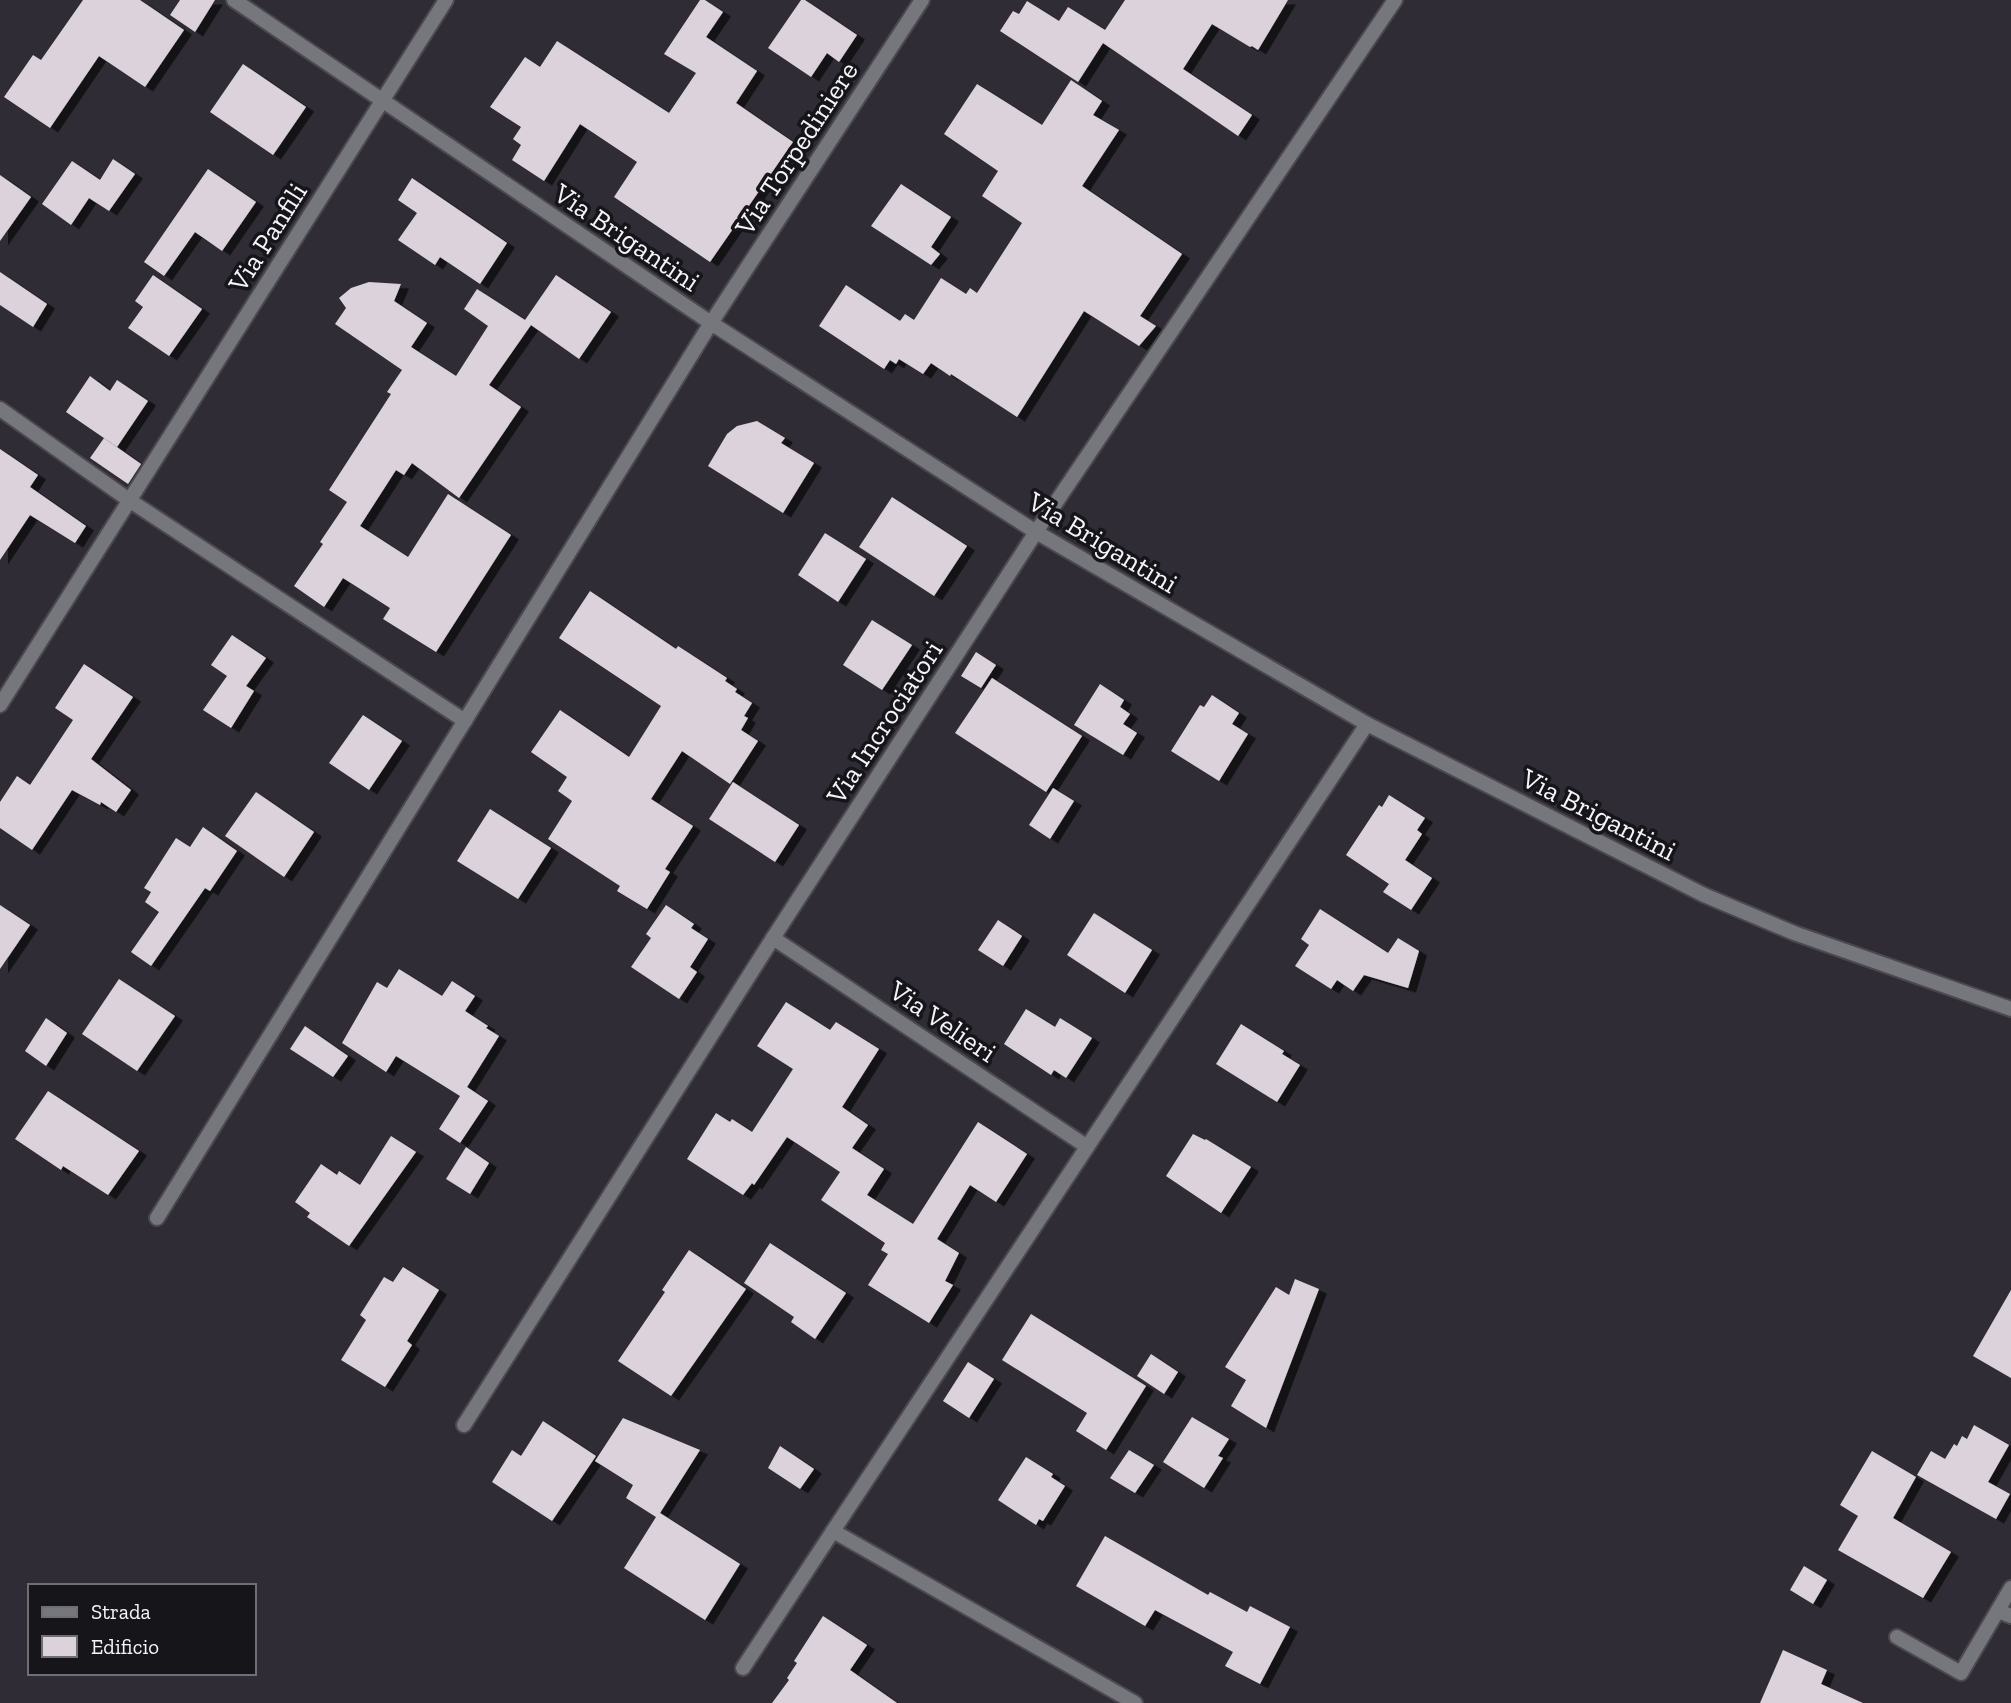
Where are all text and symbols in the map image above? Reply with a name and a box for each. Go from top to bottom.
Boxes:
street label: Via Torpediniere [728,55,865,242]
street label: Via Brigantini [547,176,706,298]
street label: Via Panfili [221,177,314,299]
street label: Via Brigantini [1021,484,1184,600]
street label: Via Incrociatori [819,634,950,811]
street label: Via Brigantini [1515,761,1682,868]
street label: Via Velieri [882,973,1003,1069]
legend [28,1584,256,1675]
text: Strada [91,1599,151,1624]
text: Edificio [91,1634,159,1659]

